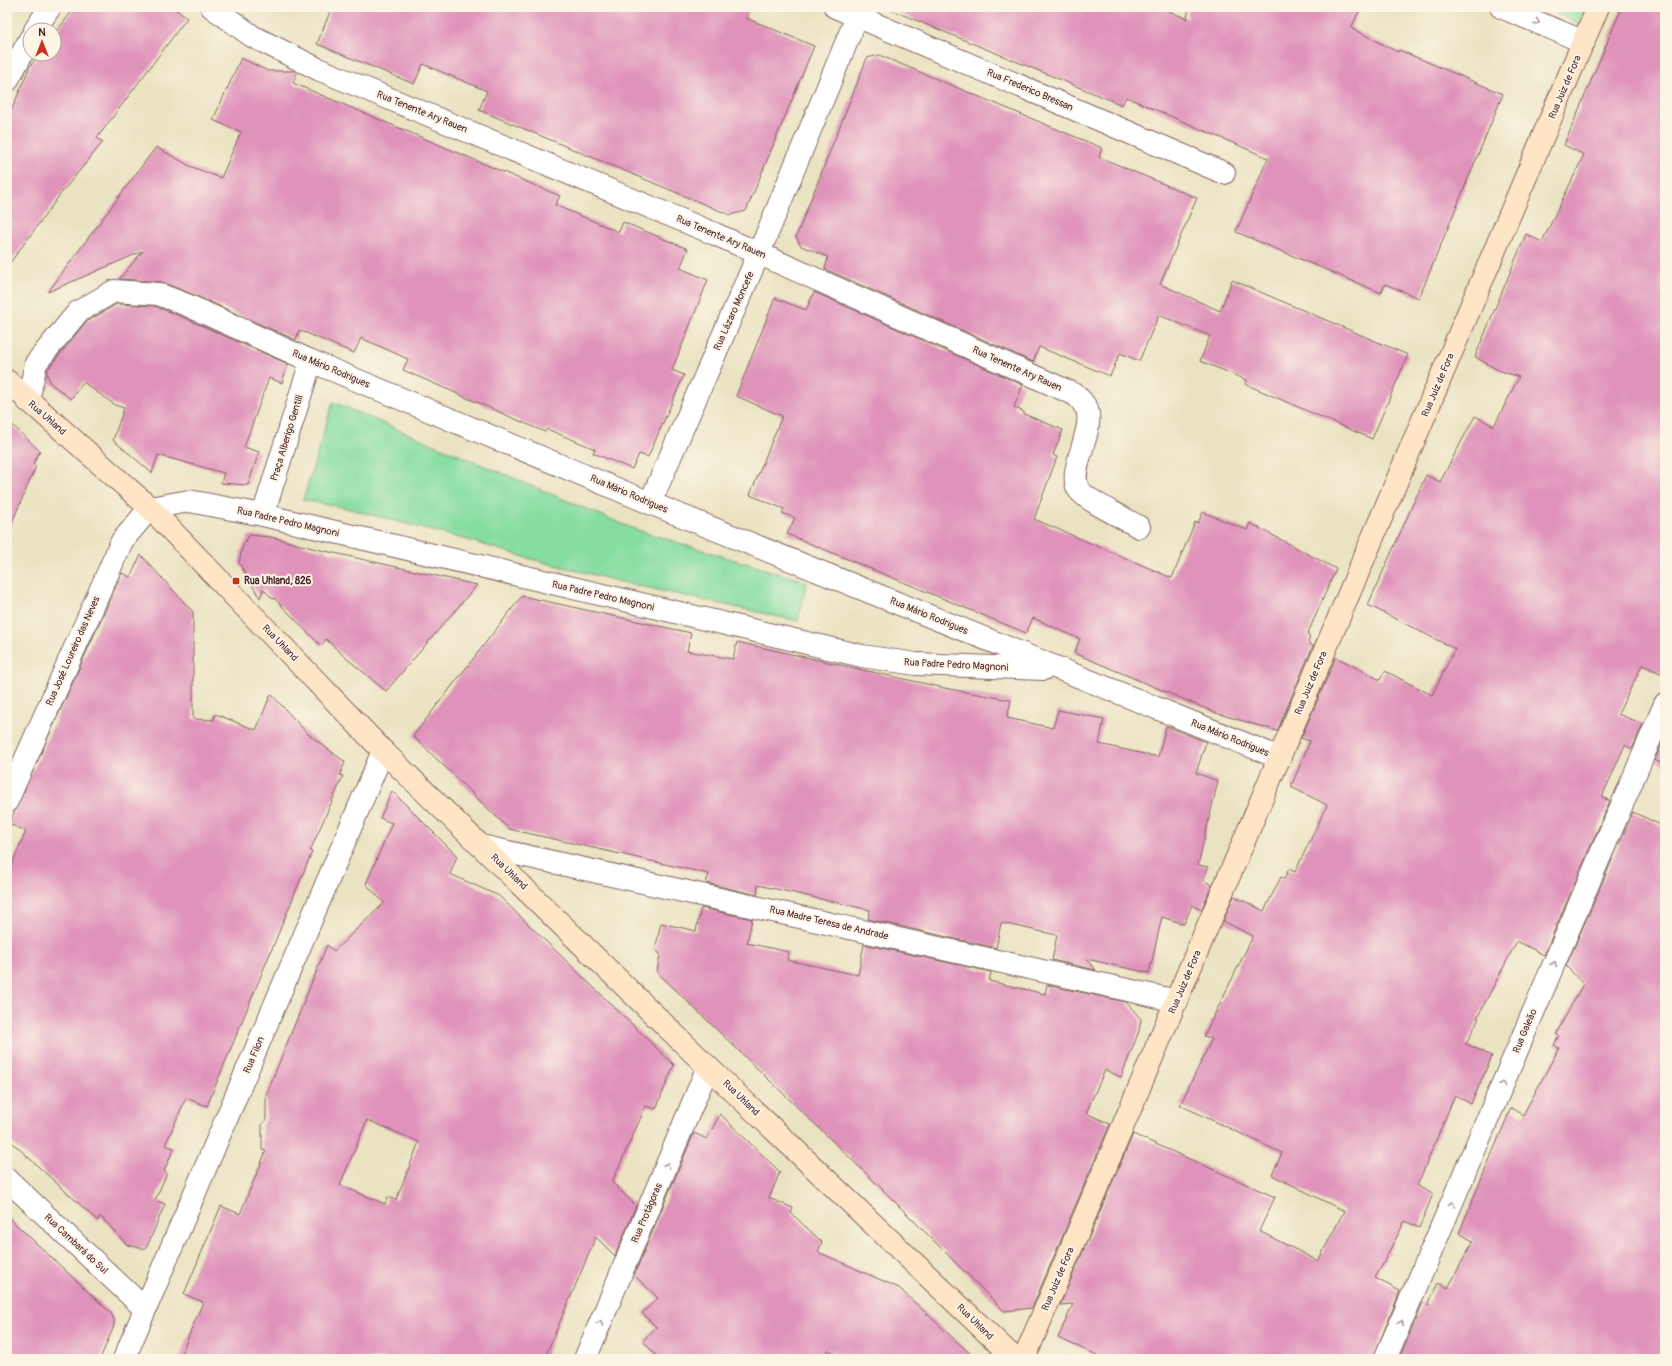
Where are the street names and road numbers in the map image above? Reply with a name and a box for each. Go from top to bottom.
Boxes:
street label: Rua Juiz de Fora [1546,53,1584,121]
street label: Rua Frederico Bressan [985,66,1075,114]
street label: Rua Tenente Ary Rauen [375,88,469,136]
street label: Rua Tenente Ary Rauen [674,213,768,262]
street label: Rua Lázaro Moncefe [711,270,757,352]
street label: Rua Tenente Ary Rauen [970,344,1064,394]
street label: Rua Mário Rodrigues [290,347,372,391]
street label: Rua Juiz de Fora [1419,351,1457,419]
street label: Praça Alberigo Gentili [268,393,306,482]
street label: Rua Uhland [26,398,68,438]
street label: Rua Mário Rodrigues [588,472,670,516]
street label: Rua Padre Pedro Magnoni [236,504,340,540]
street label: Rua Padre Pedro Magnoni [551,578,655,614]
street label: Rua José Loureiro das Neves [43,594,103,708]
street label: Rua Mário Rodrigues [888,595,970,637]
street label: Rua Uhland [260,622,300,664]
street label: Rua Juiz de Fora [1292,649,1330,717]
street label: Rua Padre Pedro Magnoni [904,656,1009,674]
street label: Rua Mário Rodrigues [1189,717,1271,759]
street label: Rua Uhland [488,852,530,892]
street label: Rua Madre Teresa de Andrade [768,903,890,943]
street label: Rua Juiz de Fora [1166,948,1204,1016]
street label: Rua Galeão [1510,1007,1540,1055]
street label: Rua Filon [241,1035,267,1075]
street label: Rua Uhland [720,1078,762,1118]
street label: Rua Protágoras [629,1181,665,1245]
street label: Rua Cambará do Sul [42,1211,110,1277]
street label: Rua Juiz de Fora [1039,1245,1077,1313]
street label: Rua Uhland [954,1302,996,1342]

